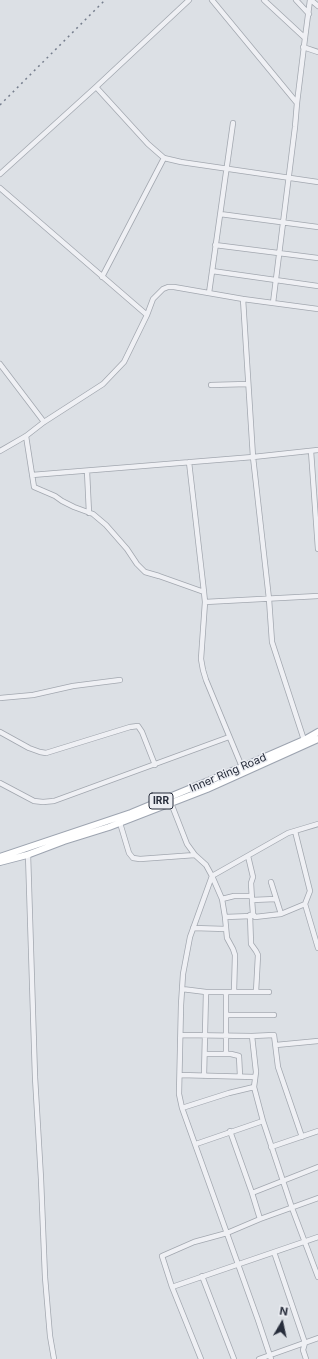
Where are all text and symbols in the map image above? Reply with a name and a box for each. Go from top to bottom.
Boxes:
street label: Inner Ring Road [188,751,268,795]
road number: IRR [149,793,173,809]
north arrow [262,1303,302,1343]
text: N [279,1304,289,1319]

